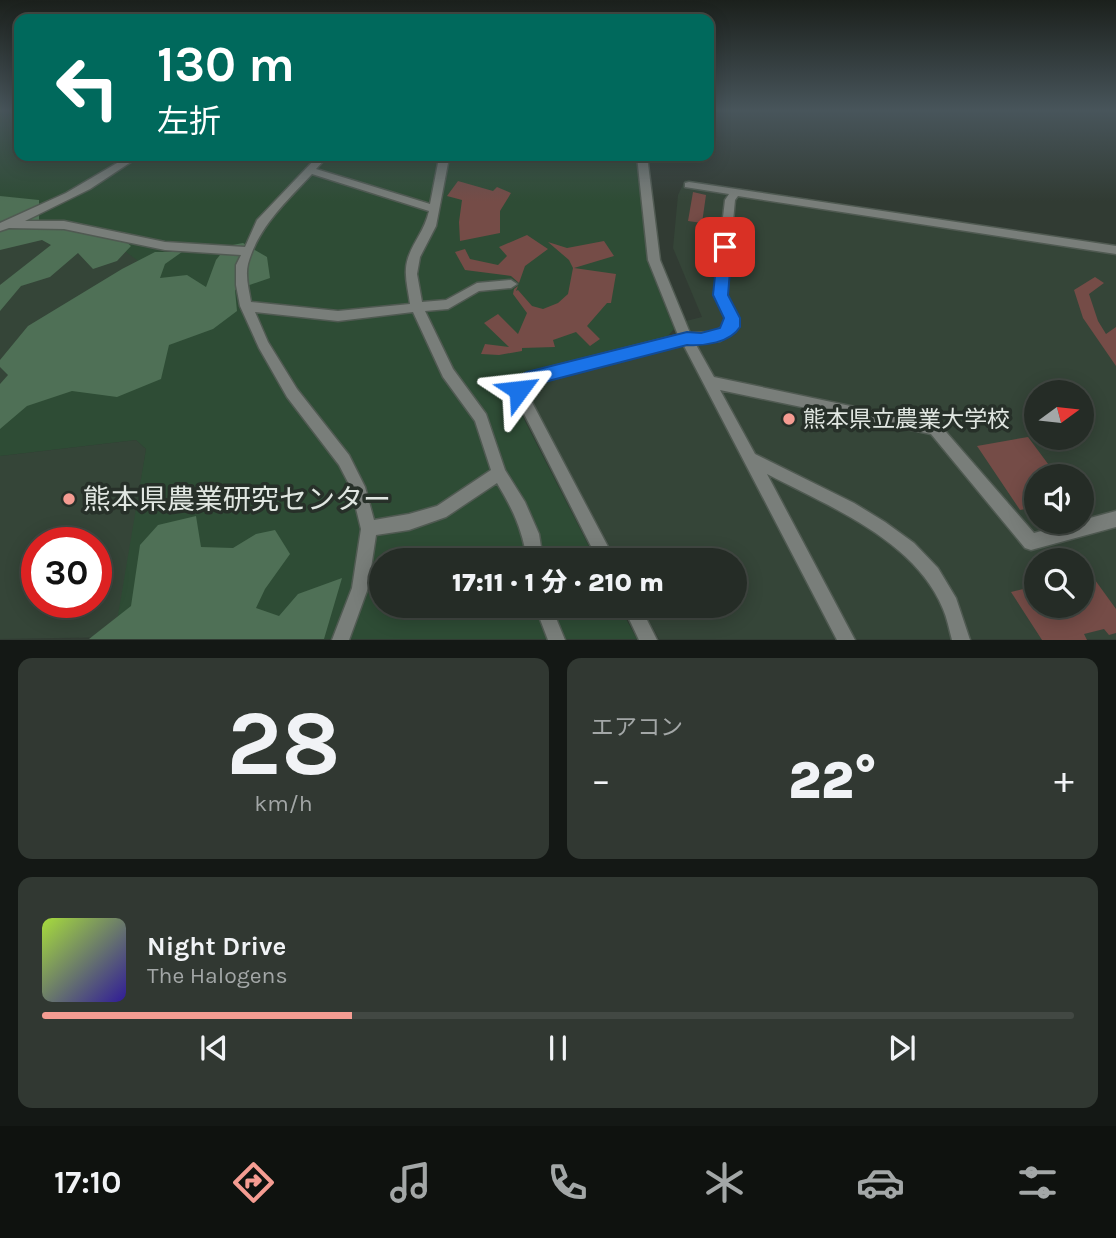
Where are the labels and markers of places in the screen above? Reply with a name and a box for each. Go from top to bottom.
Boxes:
pin [695,217,755,277]
place label: 熊本県立農業大学校 [803,406,1010,433]
marker: 熊本県立農業大学校 [781,411,797,427]
place label: 熊本県農業研究センター [83,483,391,516]
marker: 熊本県農業研究センター [61,491,77,507]

